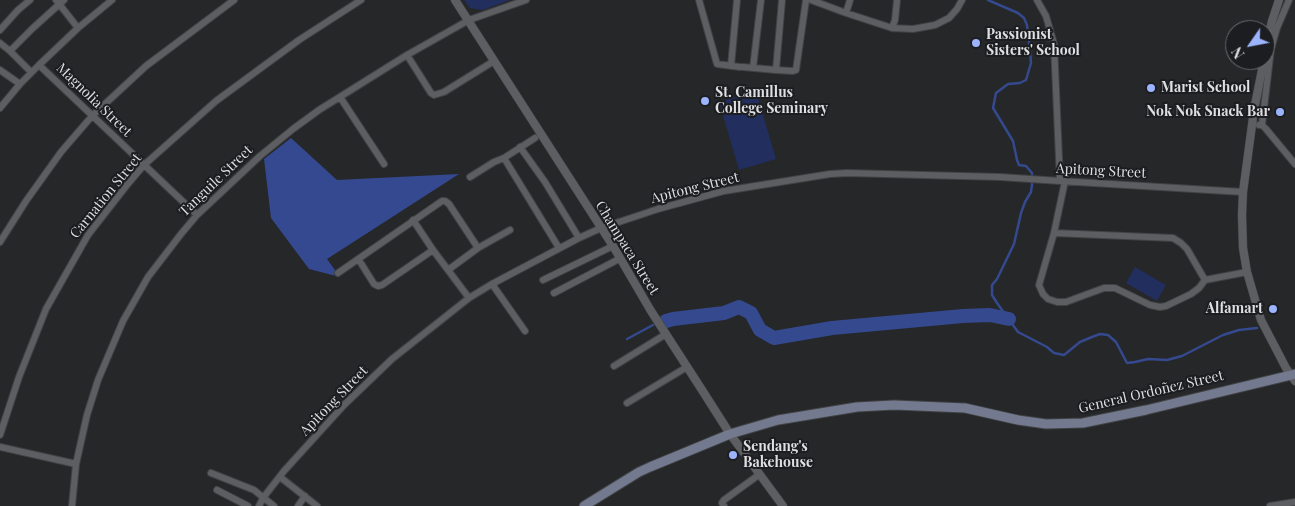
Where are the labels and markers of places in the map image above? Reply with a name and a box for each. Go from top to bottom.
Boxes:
place label: Passionist Sisters' School [986,27,1080,59]
marker: Passionist Sisters' School [970,37,982,49]
place label: Marist School [1161,80,1250,96]
marker: Marist School [1145,82,1157,94]
place label: St. Camillus College Seminary [715,85,828,118]
marker: St. Camillus College Seminary [699,95,711,107]
place label: Nok Nok Snack Bar [1146,104,1270,120]
marker: Nok Nok Snack Bar [1274,106,1286,118]
place label: Alfamart [1206,301,1263,317]
marker: Alfamart [1267,303,1279,315]
place label: Sendang's Bakehouse [743,439,813,472]
marker: Sendang's Bakehouse [727,449,739,461]

